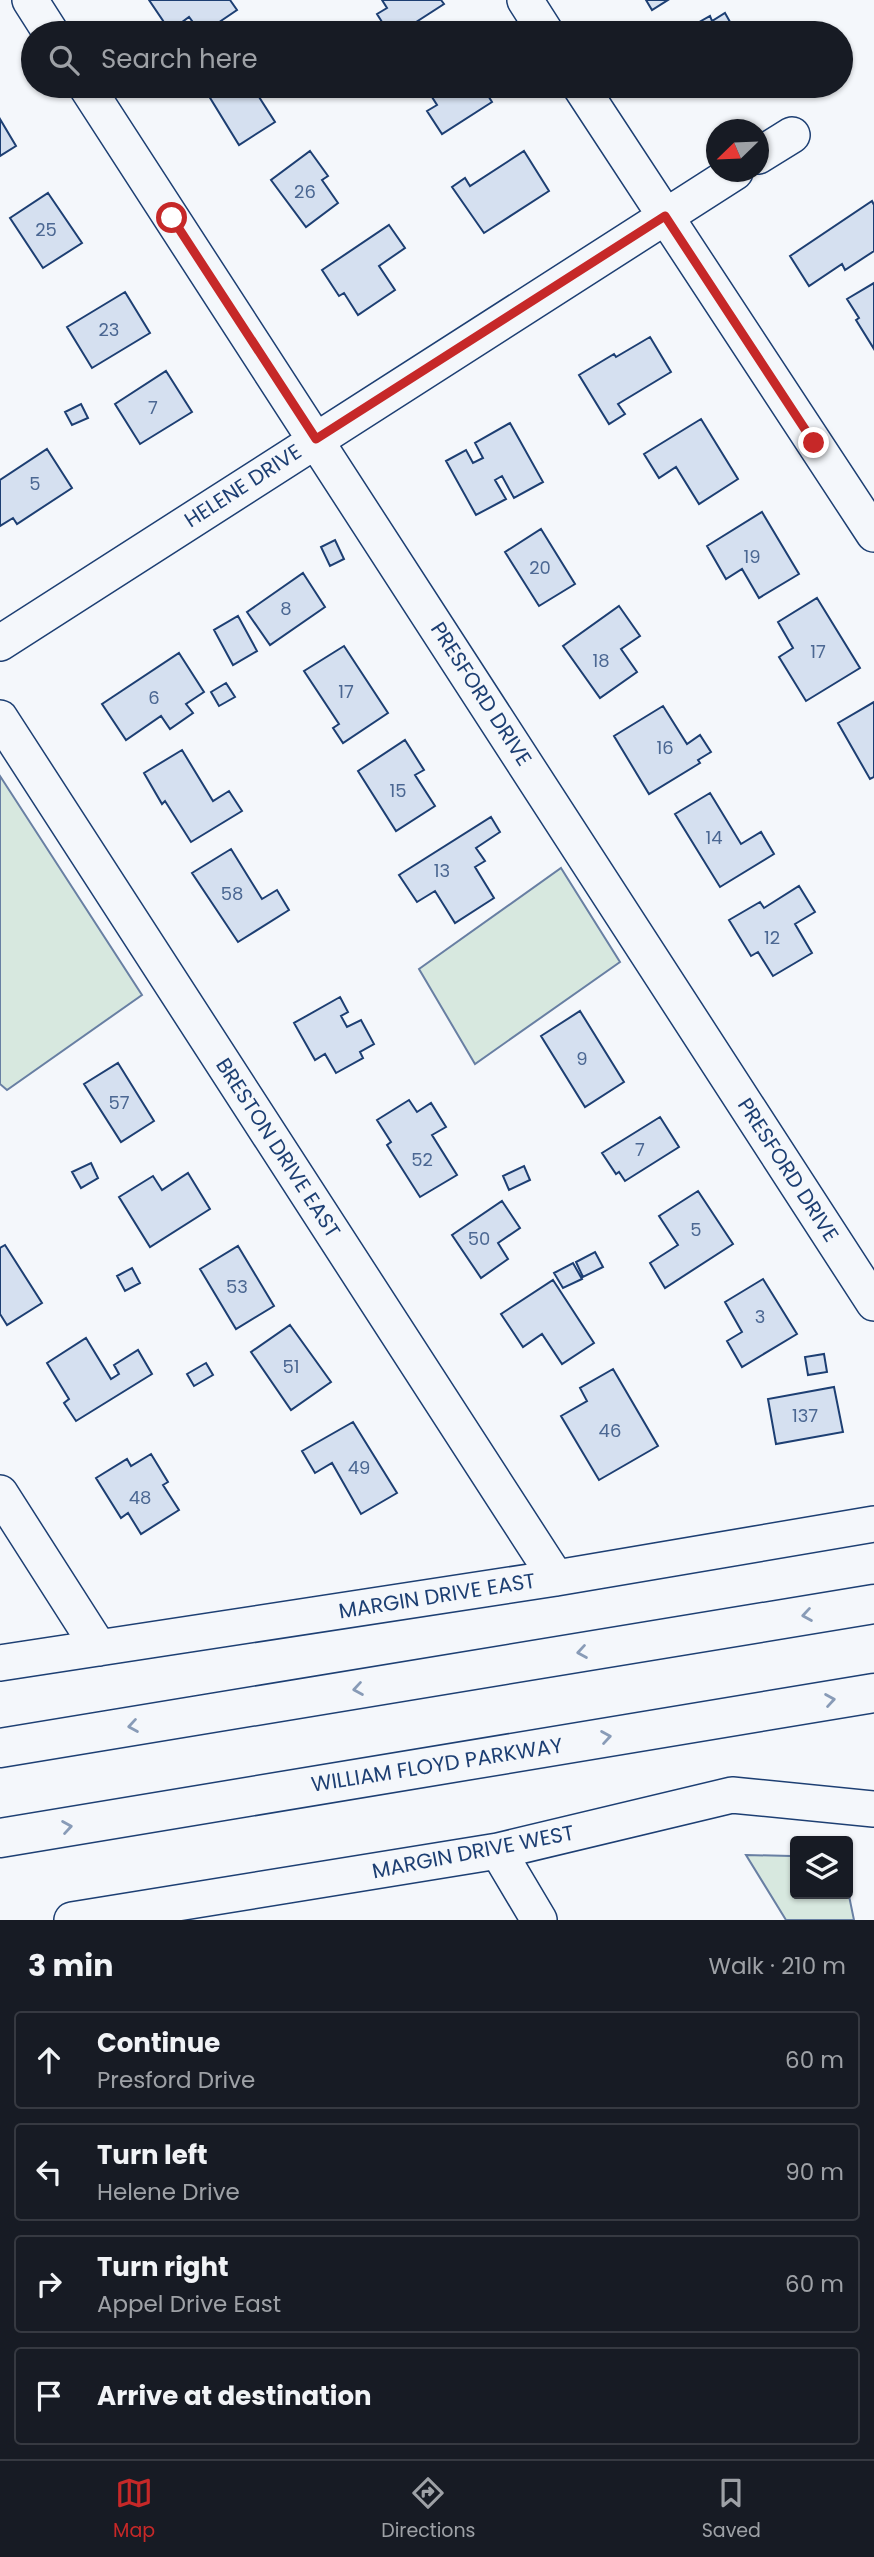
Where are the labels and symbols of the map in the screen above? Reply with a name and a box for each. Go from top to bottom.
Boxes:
north arrow [706,119,769,182]
house number: 26 [294,179,316,204]
route start [156,202,187,233]
house number: 25 [35,217,57,242]
house number: 23 [99,317,119,342]
house number: 7 [148,395,158,420]
route end [798,427,829,458]
street label: HELENE DRIVE [179,437,307,534]
house number: 5 [29,471,41,496]
house number: 19 [743,544,761,569]
house number: 20 [529,555,551,580]
house number: 8 [280,596,292,621]
street label: PRESFORD DRIVE [424,616,539,771]
house number: 17 [810,639,826,664]
house number: 18 [592,648,610,673]
house number: 17 [338,679,354,704]
house number: 6 [148,685,160,710]
house number: 16 [656,735,674,760]
house number: 15 [389,778,407,803]
house number: 14 [705,825,723,850]
house number: 13 [434,858,450,883]
house number: 58 [221,881,243,906]
house number: 12 [764,925,780,950]
house number: 9 [576,1046,588,1071]
street label: BRESTON DRIVE EAST [209,1052,347,1243]
house number: 57 [108,1090,130,1115]
street label: PRESFORD DRIVE [731,1092,846,1247]
house number: 7 [635,1137,645,1162]
house number: 52 [411,1147,433,1172]
house number: 5 [690,1217,702,1242]
house number: 50 [468,1226,490,1251]
house number: 53 [226,1274,248,1299]
house number: 3 [755,1304,765,1329]
house number: 51 [282,1354,300,1379]
house number: 137 [792,1403,818,1428]
house number: 46 [599,1418,621,1443]
house number: 49 [348,1455,370,1480]
house number: 48 [129,1485,151,1510]
street label: MARGIN DRIVE EAST [336,1566,537,1625]
one-way arrow [801,1607,813,1622]
one-way arrow [576,1644,588,1659]
one-way arrow [352,1681,364,1696]
one-way arrow [824,1693,836,1708]
one-way arrow [127,1718,139,1733]
street label: WILLIAM FLOYD PARKWAY [309,1730,565,1799]
one-way arrow [600,1730,612,1745]
street label: MARGIN DRIVE WEST [369,1818,576,1885]
one-way arrow [61,1820,73,1835]

